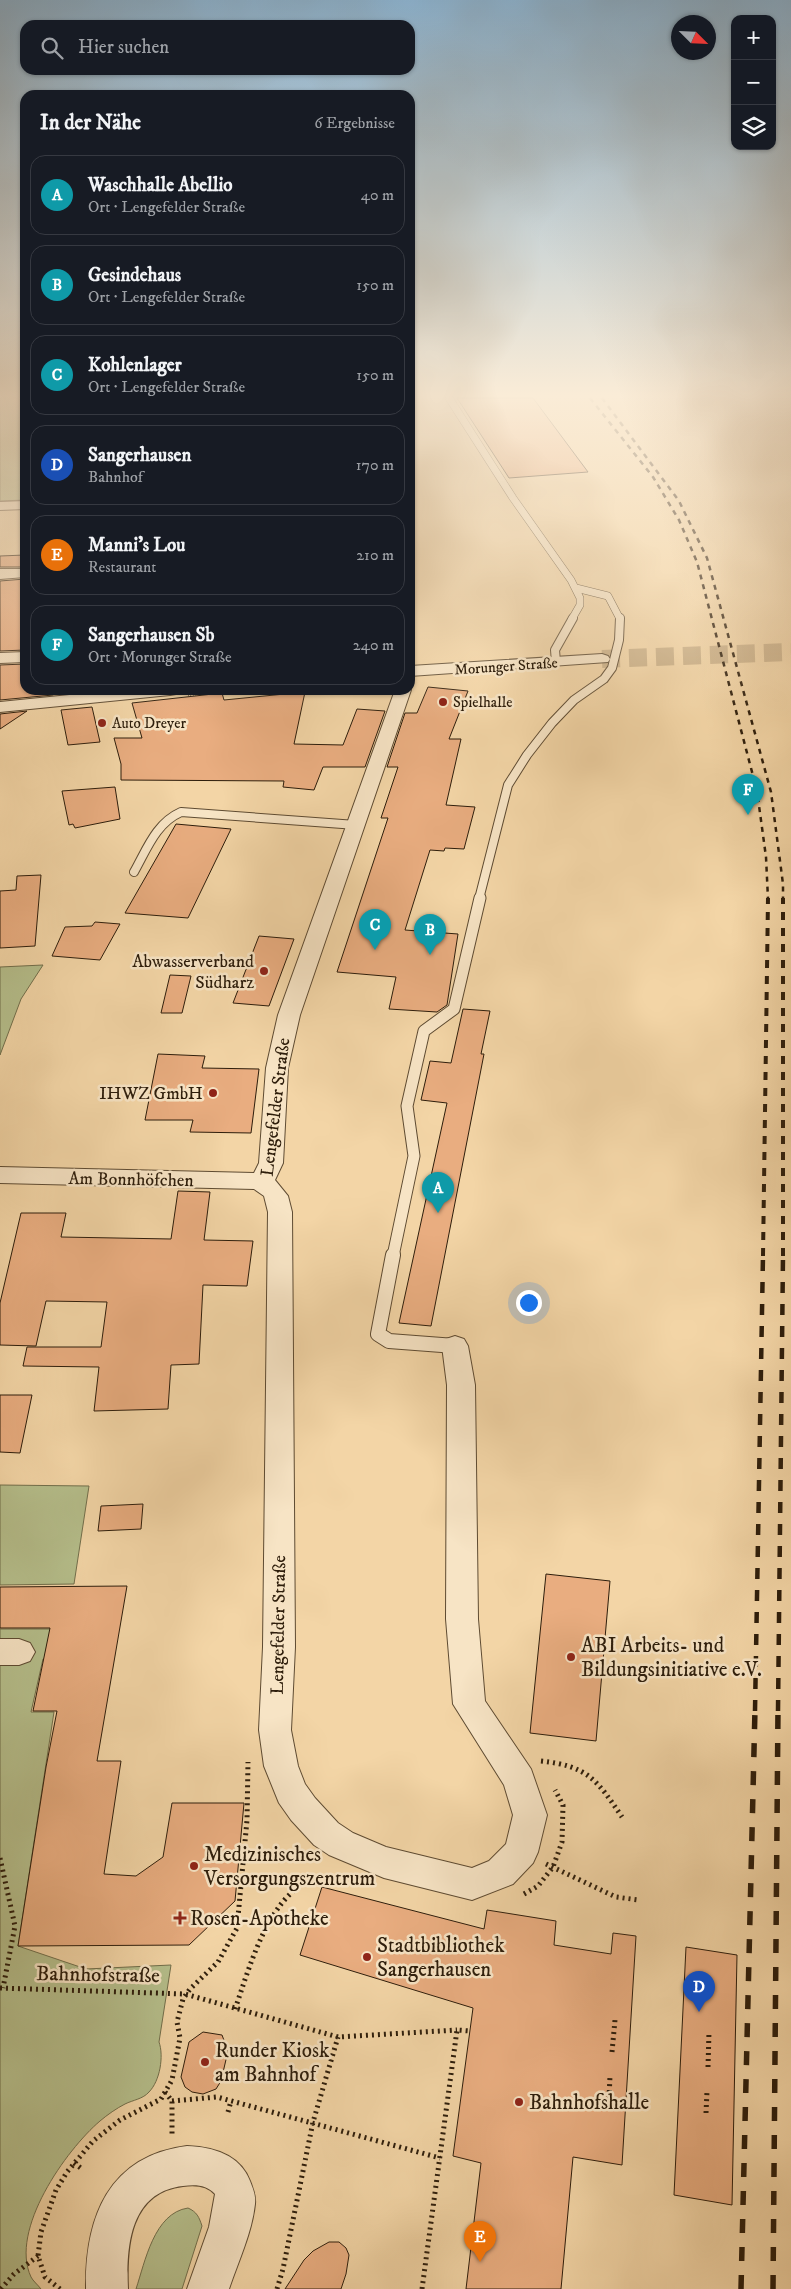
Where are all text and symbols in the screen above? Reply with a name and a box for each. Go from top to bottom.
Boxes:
north arrow [671,15,716,60]
map controls [731,15,776,150]
button: + [731,15,776,60]
search box [20,20,415,75]
icon: search [38,34,66,62]
text: Hier suchen [78,36,169,59]
button: − [731,60,776,105]
button: layers [731,105,776,150]
text: In der Nähe [40,110,141,136]
text: 6 Ergebnisse [314,113,395,133]
text: Waschhalle Abellio [88,174,233,197]
text: A [52,185,62,205]
text: 40 m [361,185,394,205]
text: Ort · Lengefelder Straße [88,197,245,217]
text: Gesindehaus [88,264,181,287]
text: B [52,275,62,295]
text: 150 m [356,275,394,295]
text: Ort · Lengefelder Straße [88,287,245,307]
text: Kohlenlager [88,354,182,377]
text: C [52,365,62,385]
text: 150 m [356,365,394,385]
text: Ort · Lengefelder Straße [88,377,245,397]
text: Sangerhausen [88,444,191,467]
text: D [51,455,63,475]
text: 170 m [356,455,394,475]
text: Bahnhof [88,467,143,487]
text: Manni's Lou [88,534,185,557]
text: E [51,545,63,565]
text: 210 m [356,545,394,565]
text: Restaurant [88,557,156,577]
text: Sangerhausen Sb [88,624,214,647]
text: F [52,635,62,655]
text: 240 m [353,635,394,655]
text: Ort · Morunger Straße [88,647,232,667]
street label: Morunger Straße [454,653,558,680]
place label: Spielhalle [453,693,512,712]
marker: Spielhalle [437,696,449,708]
place label: Auto Dreyer [112,714,186,733]
marker: Auto Dreyer [96,717,108,729]
pin: F [732,774,764,815]
pin: C [359,909,391,950]
pin: B [414,914,446,955]
place label: Abwasserverband Südharz [132,951,254,994]
marker: Abwasserverband Südharz [258,965,270,977]
street label: Lengefelder Straße [257,1037,295,1178]
place label: IHWZ GmbH [99,1083,203,1105]
marker: IHWZ GmbH [207,1087,219,1099]
street label: Am Bonnhöfchen [68,1168,195,1192]
pin: A [422,1172,454,1213]
your location [516,1290,542,1316]
street label: Lengefelder Straße [267,1555,291,1695]
place label: ABI Arbeits- und Bildungsinitiative e.V. [581,1633,762,1683]
marker: ABI Arbeits- und Bildungsinitiative e.V. [565,1651,577,1663]
place label: Medizinisches Versorgungszentrum [203,1842,376,1892]
marker: Medizinisches Versorgungszentrum [188,1860,200,1872]
place label: Rosen-Apotheke [190,1906,329,1932]
marker: Rosen-Apotheke [174,1912,186,1924]
place label: Stadtbibliothek Sangerhausen [377,1933,505,1983]
marker: Stadtbibliothek Sangerhausen [361,1951,373,1963]
street label: Bahnhofstraße [36,1961,160,1989]
pin: D [683,1971,715,2012]
place label: Runder Kiosk am Bahnhof [215,2038,330,2088]
marker: Runder Kiosk am Bahnhof [199,2056,211,2068]
place label: Bahnhofshalle [529,2090,649,2116]
marker: Bahnhofshalle [513,2096,525,2108]
pin: E [464,2221,496,2262]

